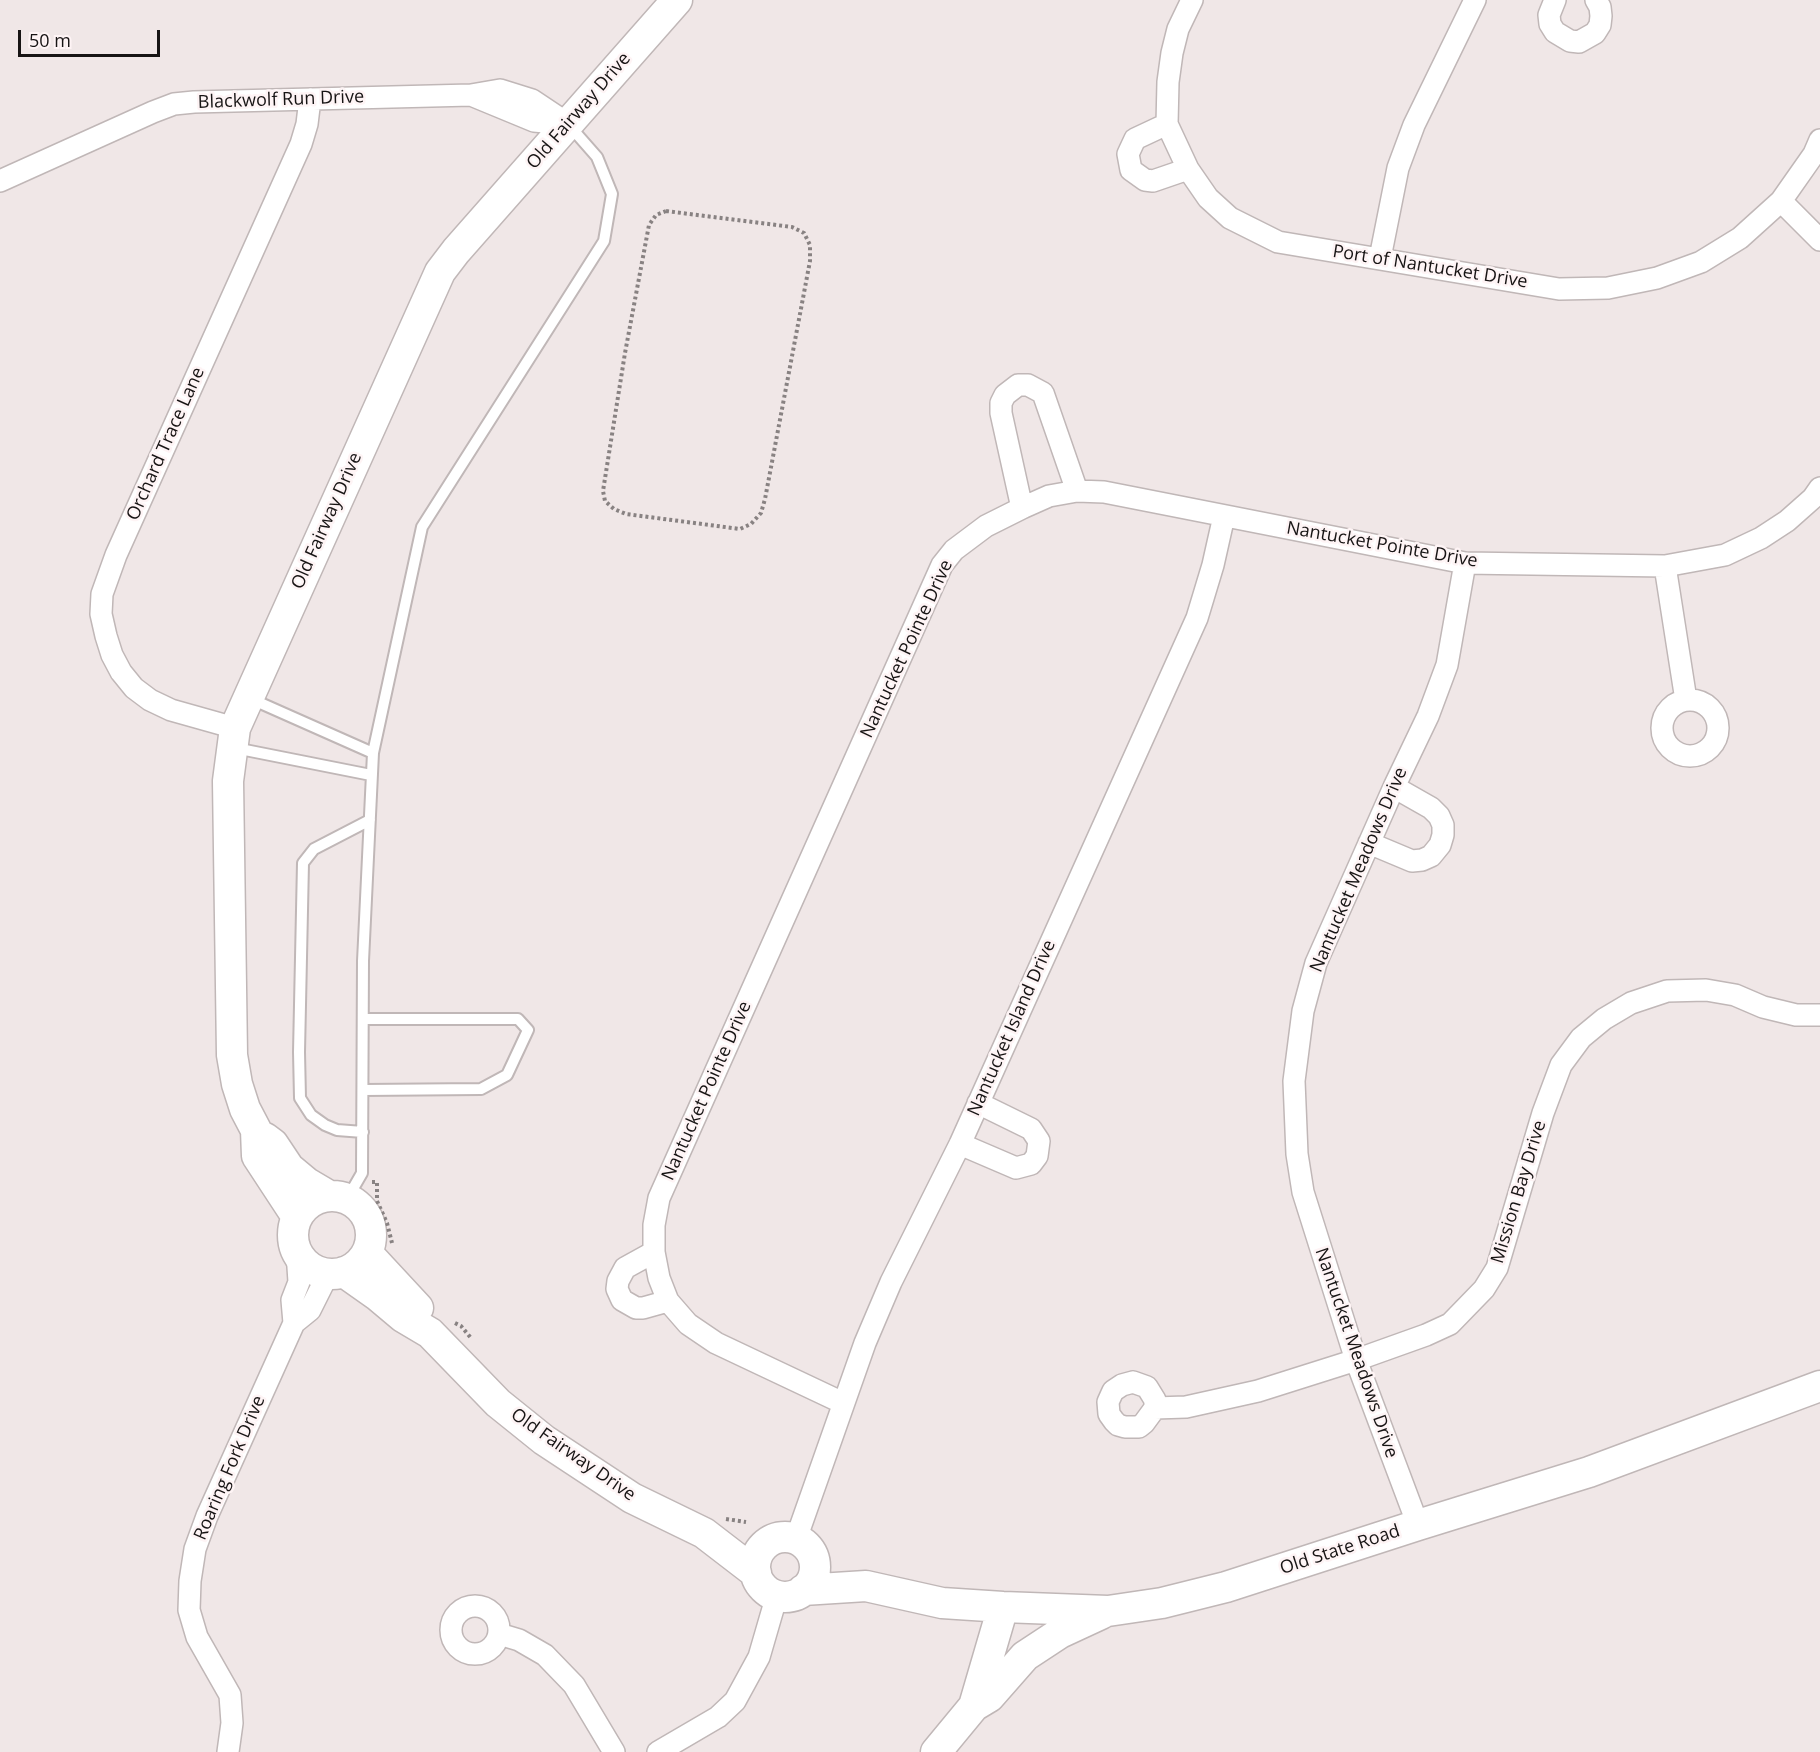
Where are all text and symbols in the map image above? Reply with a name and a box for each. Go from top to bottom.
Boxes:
scale bar [21,18,164,56]
text: 50 m [29,28,71,52]
street label: Old Fairway Drive [523,48,635,174]
street label: Blackwolf Run Drive [198,86,364,114]
street label: Port of Nantucket Drive [1331,241,1529,293]
street label: Orchard Trace Lane [123,364,209,524]
street label: Old Fairway Drive [287,449,367,593]
street label: Nantucket Pointe Drive [1285,518,1479,572]
street label: Nantucket Pointe Drive [856,557,958,741]
street label: Nantucket Meadows Drive [1306,764,1412,976]
street label: Nantucket Island Drive [963,937,1061,1119]
street label: Nantucket Pointe Drive [658,998,756,1184]
street label: Mission Bay Drive [1487,1118,1551,1266]
street label: Nantucket Meadows Drive [1310,1245,1402,1461]
street label: Roaring Fork Drive [190,1392,270,1544]
street label: Old Fairway Drive [507,1404,639,1506]
street label: Old State Road [1277,1520,1403,1580]

